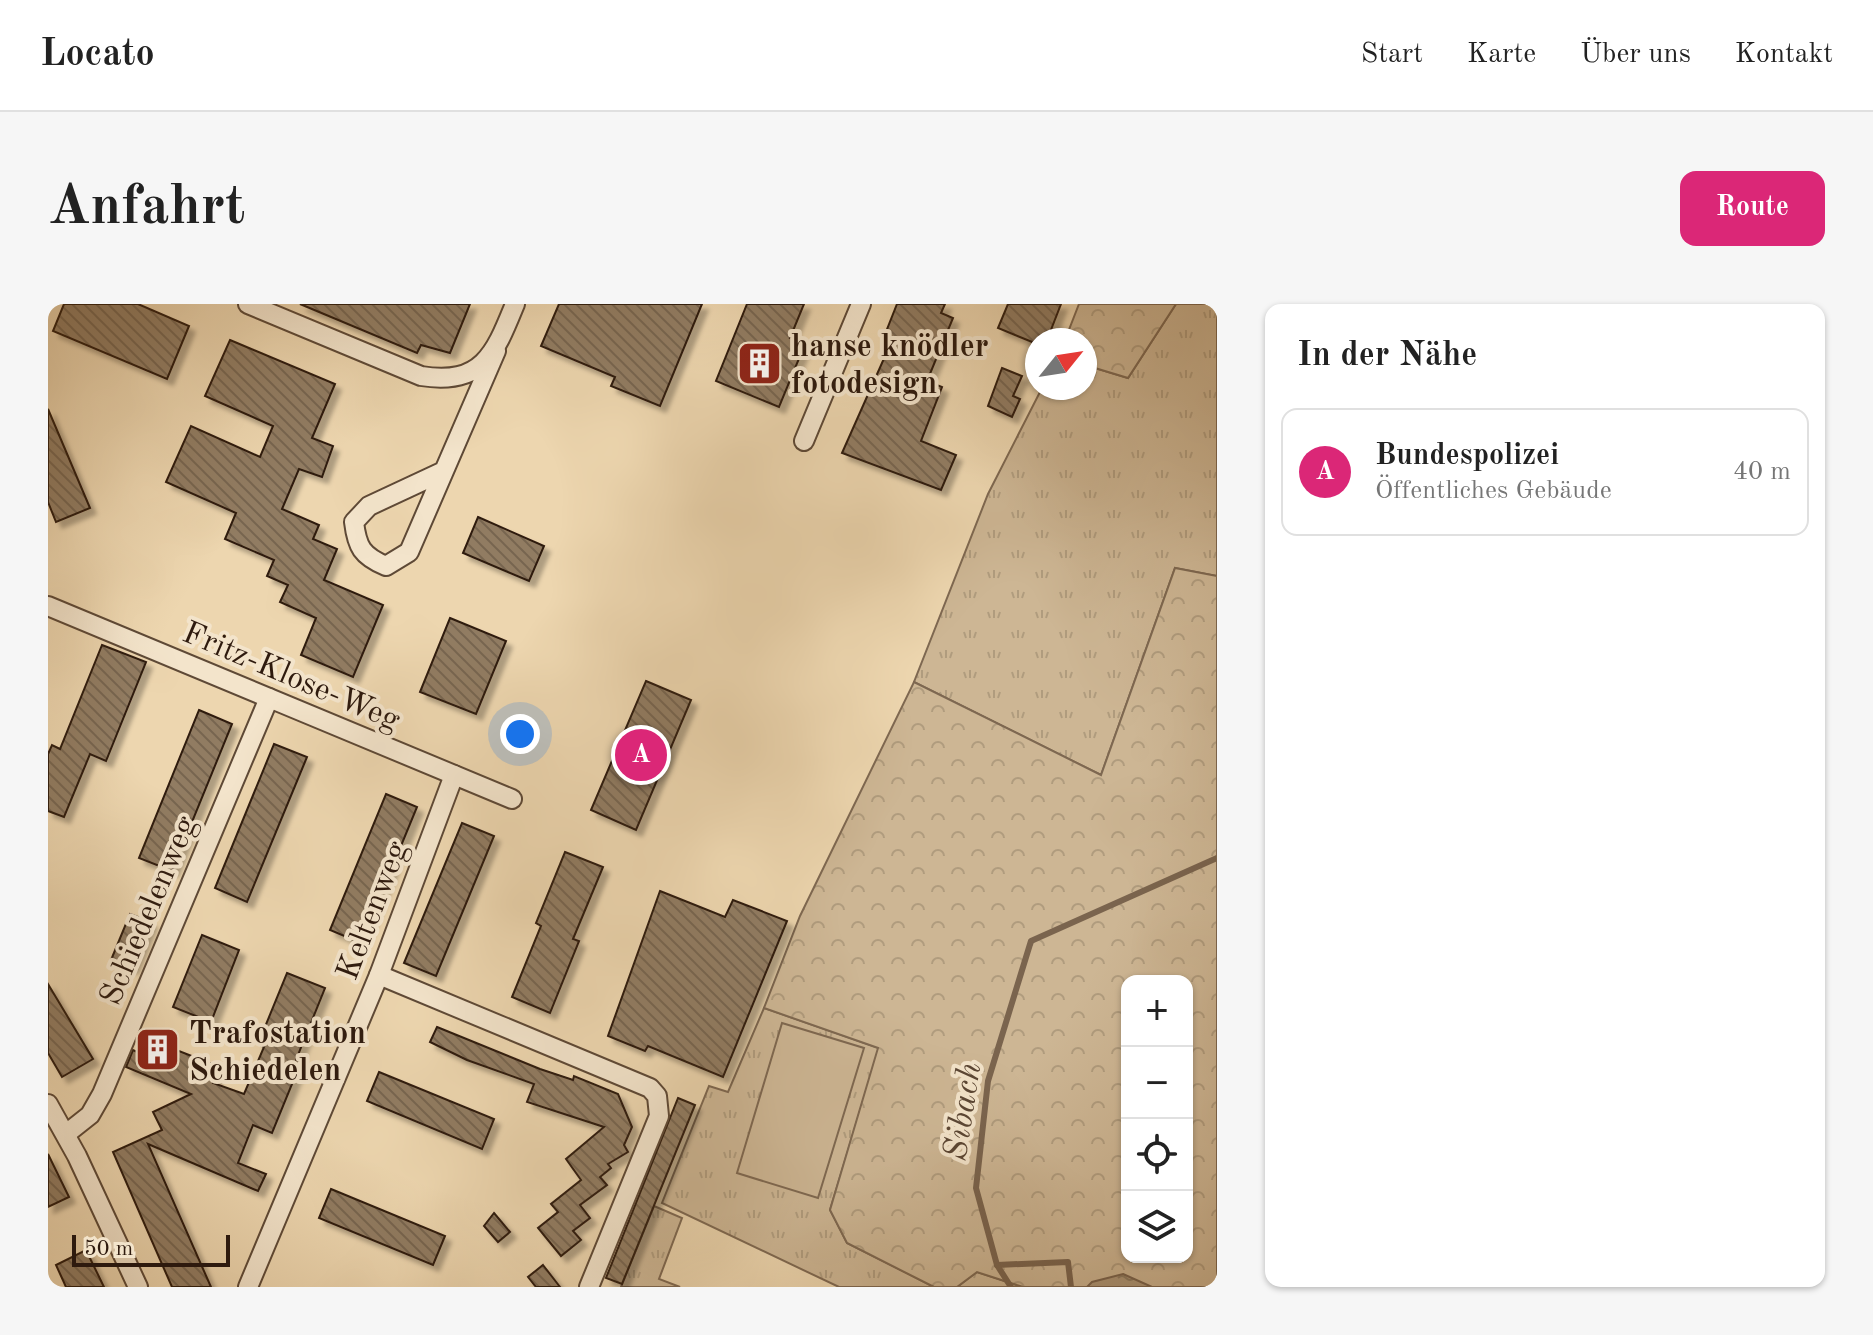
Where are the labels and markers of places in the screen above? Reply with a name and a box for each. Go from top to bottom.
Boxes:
place label: hanse knödler fotodesign [791,332,989,401]
building icon: hanse knödler fotodesign [736,339,784,387]
pin: A [615,725,667,785]
place label: Trafostation Schiedelen [189,1019,366,1088]
building icon: Trafostation Schiedelen [134,1026,182,1074]

